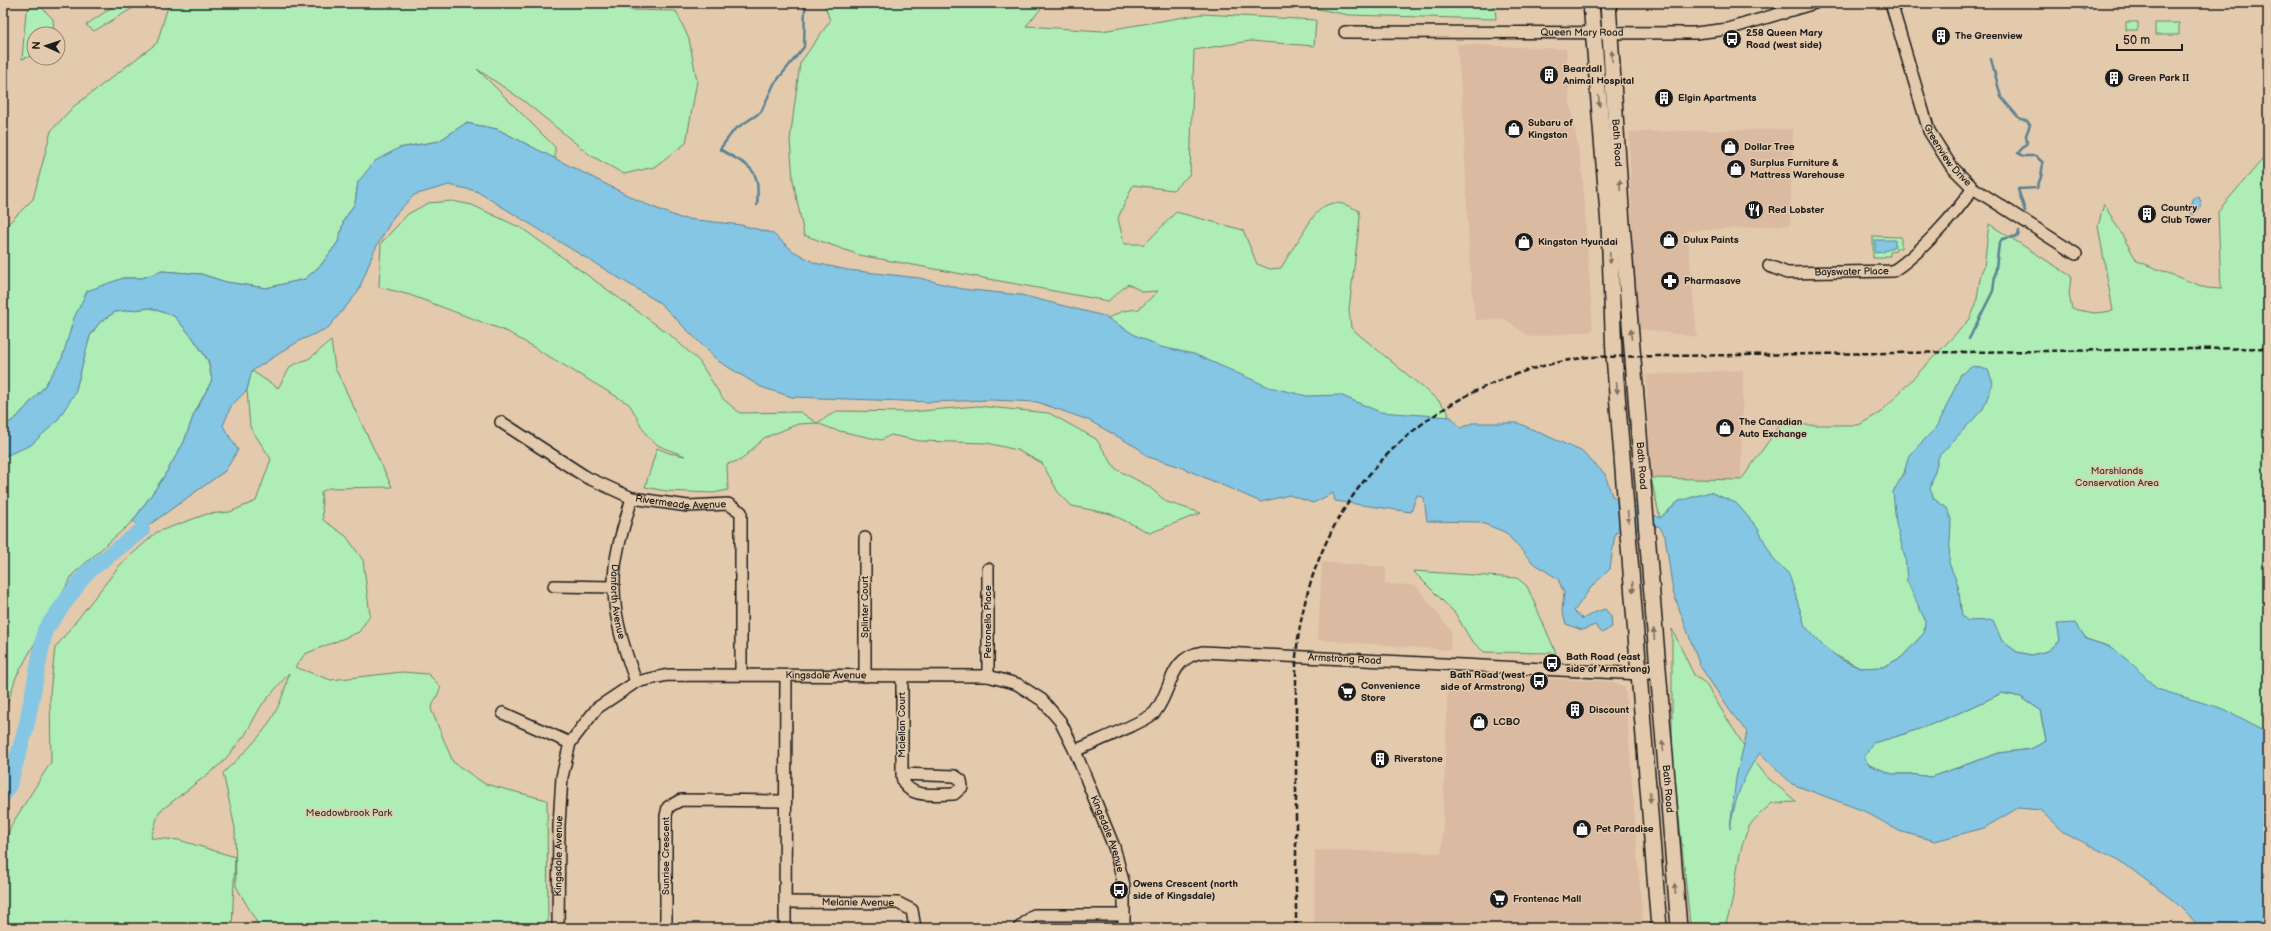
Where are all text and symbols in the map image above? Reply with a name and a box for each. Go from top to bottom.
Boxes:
building icon: The Greenview [1930,25,1952,47]
north arrow [26,26,66,66]
scale bar [2117,26,2182,52]
street label: Queen Mary Road [1541,27,1624,39]
place label: 258 Queen Mary Road (west side) [1746,27,1823,51]
bus stop icon: 258 Queen Mary Road (west side) [1721,28,1743,50]
place label: The Greenview [1955,30,2023,42]
text: 50 m [2123,33,2150,48]
text: N [30,41,43,50]
one-way arrow [1609,50,1616,62]
place label: Beardall Animal Hospital [1562,63,1634,87]
building icon: Beardall Animal Hospital [1538,64,1560,86]
building icon: Green Park II [2103,67,2125,89]
place label: Green Park II [2128,72,2189,84]
building icon: Elgin Apartments [1653,87,1675,109]
place label: Elgin Apartments [1678,92,1757,104]
one-way arrow [1595,95,1602,107]
place label: Subaru of Kingston [1528,117,1573,141]
shop icon: Subaru of Kingston [1503,118,1525,140]
street label: Bath Road [1609,118,1624,167]
street label: Greenview Drive [1921,123,1974,189]
shop icon: Dollar Tree [1719,136,1741,158]
place label: Dollar Tree [1744,141,1795,153]
place label: Surplus Furniture & Mattress Warehouse [1750,157,1845,181]
shop icon: Surplus Furniture & Mattress Warehouse [1725,158,1747,180]
one-way arrow [1617,178,1623,191]
restaurant icon: Red Lobster [1743,199,1765,221]
place label: Country Club Tower [2161,202,2212,226]
building icon: Country Club Tower [2136,203,2158,225]
place label: Red Lobster [1768,204,1825,216]
shop icon: Dulux Paints [1658,229,1680,251]
shop icon: Kingston Hyundai [1513,231,1535,253]
place label: Dulux Paints [1683,234,1739,246]
place label: Kingston Hyundai [1538,236,1618,248]
one-way arrow [1607,252,1613,265]
street label: Bayswater Place [1814,265,1889,278]
pharmacy icon: Pharmasave [1659,270,1681,292]
place label: Pharmasave [1684,275,1741,287]
one-way arrow [1628,328,1634,340]
one-way arrow [1614,382,1621,394]
place label: The Canadian Auto Exchange [1738,416,1807,440]
shop icon: The Canadian Auto Exchange [1714,417,1736,439]
street label: Bath Road [1634,441,1650,490]
park label: Marshlands Conservation Area [2075,465,2159,489]
street label: Rivermeade Avenue [635,493,727,512]
one-way arrow [1624,511,1631,523]
street label: Danforth Avenue [608,563,628,640]
street label: Splinter Court [859,576,871,638]
one-way arrow [1630,581,1636,593]
street label: Petronella Place [982,585,994,659]
one-way arrow [1650,628,1657,640]
street label: Armstrong Road [1308,651,1382,667]
place label: Bath Road (east side of Armstrong) [1566,651,1651,675]
bus stop icon: Bath Road (east side of Armstrong) [1541,652,1563,674]
street label: Kingsdale Avenue [786,669,867,682]
place label: Bath Road (west side of Armstrong) [1440,669,1526,693]
bus stop icon: Bath Road (west side of Armstrong) [1528,670,1550,692]
place label: Convenience Store [1361,680,1421,704]
supermarket icon: Convenience Store [1336,681,1358,703]
street label: Mclellan Court [896,692,908,758]
building icon: Discount [1564,699,1586,721]
place label: Discount [1589,704,1630,716]
shop icon: LCBO [1468,711,1490,733]
place label: LCBO [1493,716,1521,728]
one-way arrow [1660,740,1666,752]
building icon: Riverstone [1369,748,1391,770]
place label: Riverstone [1394,753,1443,765]
street label: Bath Road [1660,764,1676,813]
one-way arrow [1646,791,1653,803]
street label: Kingsdale Avenue [1088,794,1126,874]
park label: Meadowbrook Park [306,807,392,819]
street label: Kingsdale Avenue [552,815,566,897]
street label: Sunrise Crescent [660,817,672,895]
shop icon: Pet Paradise [1571,818,1593,840]
place label: Pet Paradise [1596,823,1654,835]
place label: Owens Crescent (north side of Kingsdale) [1133,878,1238,902]
bus stop icon: Owens Crescent (north side of Kingsdale) [1108,879,1130,901]
one-way arrow [1672,883,1679,895]
supermarket icon: Frontenac Mall [1488,888,1510,910]
place label: Frontenac Mall [1513,893,1581,905]
street label: Melanie Avenue [822,896,894,909]

